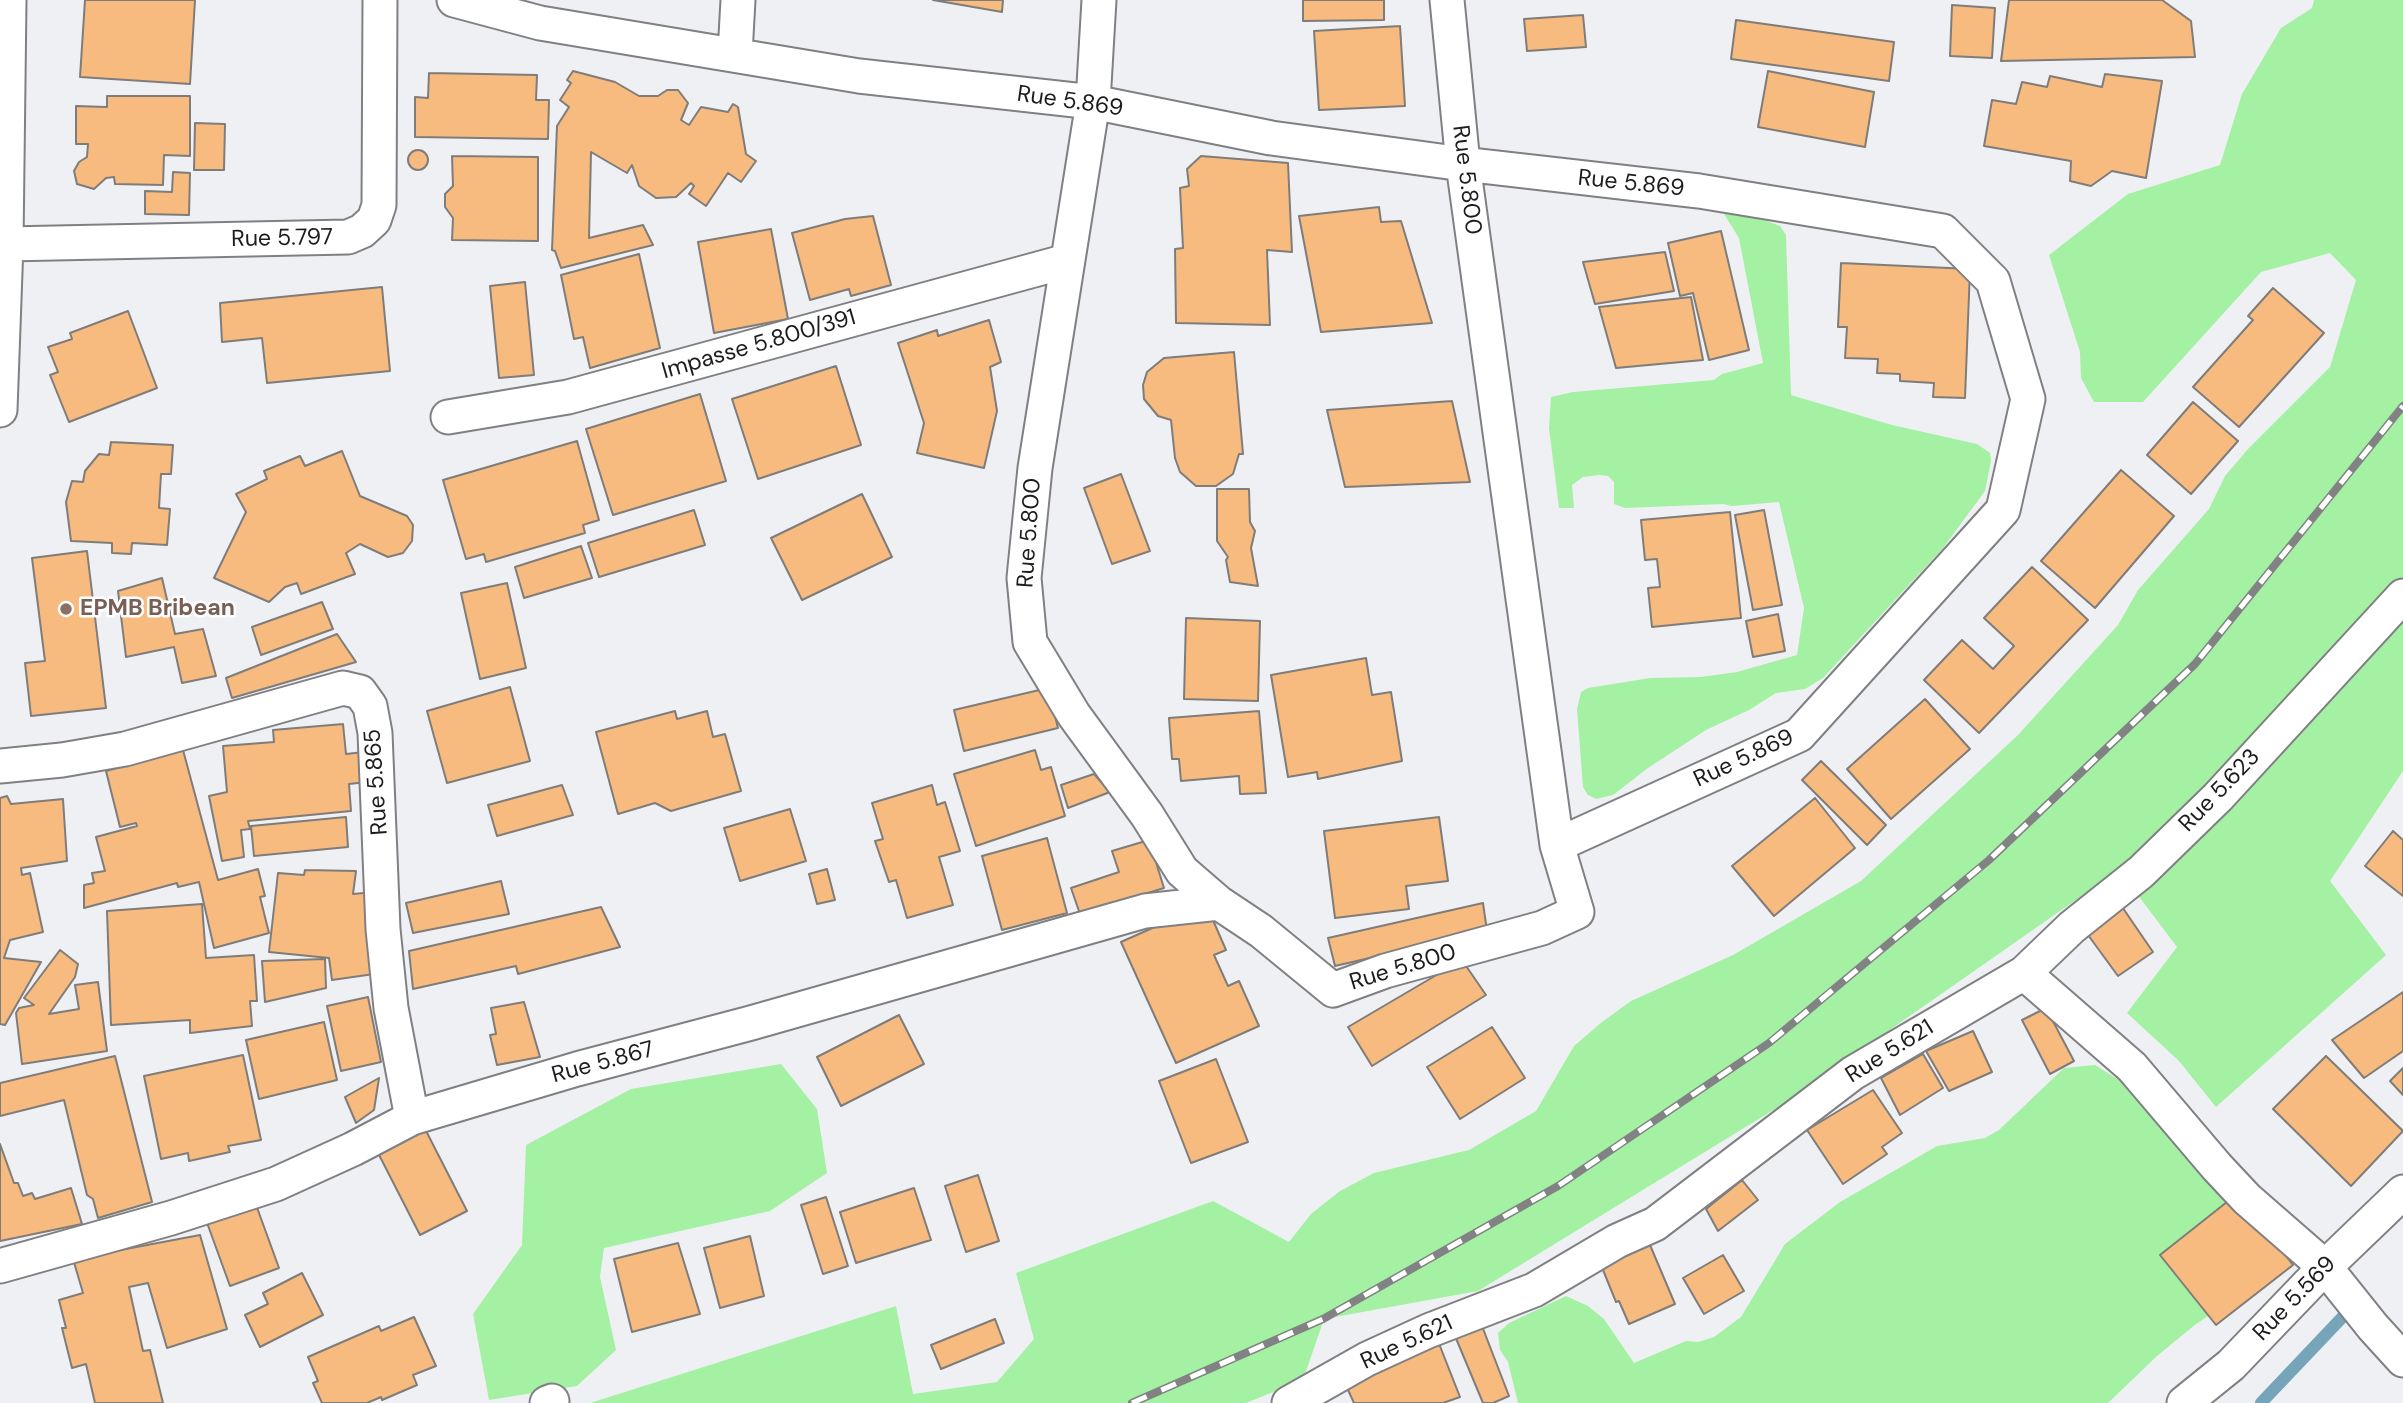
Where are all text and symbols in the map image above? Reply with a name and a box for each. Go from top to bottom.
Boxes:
street label: Rue 5.869 [1015,81,1125,123]
street label: Rue 5.800 [1446,124,1486,236]
street label: Rue 5.869 [1576,165,1686,203]
street label: Rue 5.797 [231,224,333,254]
street label: Impasse 5.800/391 [659,304,859,386]
street label: Rue 5.800 [1012,477,1048,589]
place label: EPMB Bribean [80,595,235,623]
marker: EPMB Bribean [58,601,74,617]
street label: Rue 5.869 [1690,724,1798,794]
street label: Rue 5.865 [360,728,394,836]
street label: Rue 5.623 [2174,744,2266,838]
street label: Rue 5.800 [1346,939,1460,997]
street label: Rue 5.621 [1841,1014,1939,1090]
street label: Rue 5.867 [549,1036,657,1090]
street label: Rue 5.569 [2248,1251,2342,1347]
street label: Rue 5.621 [1357,1310,1457,1376]

